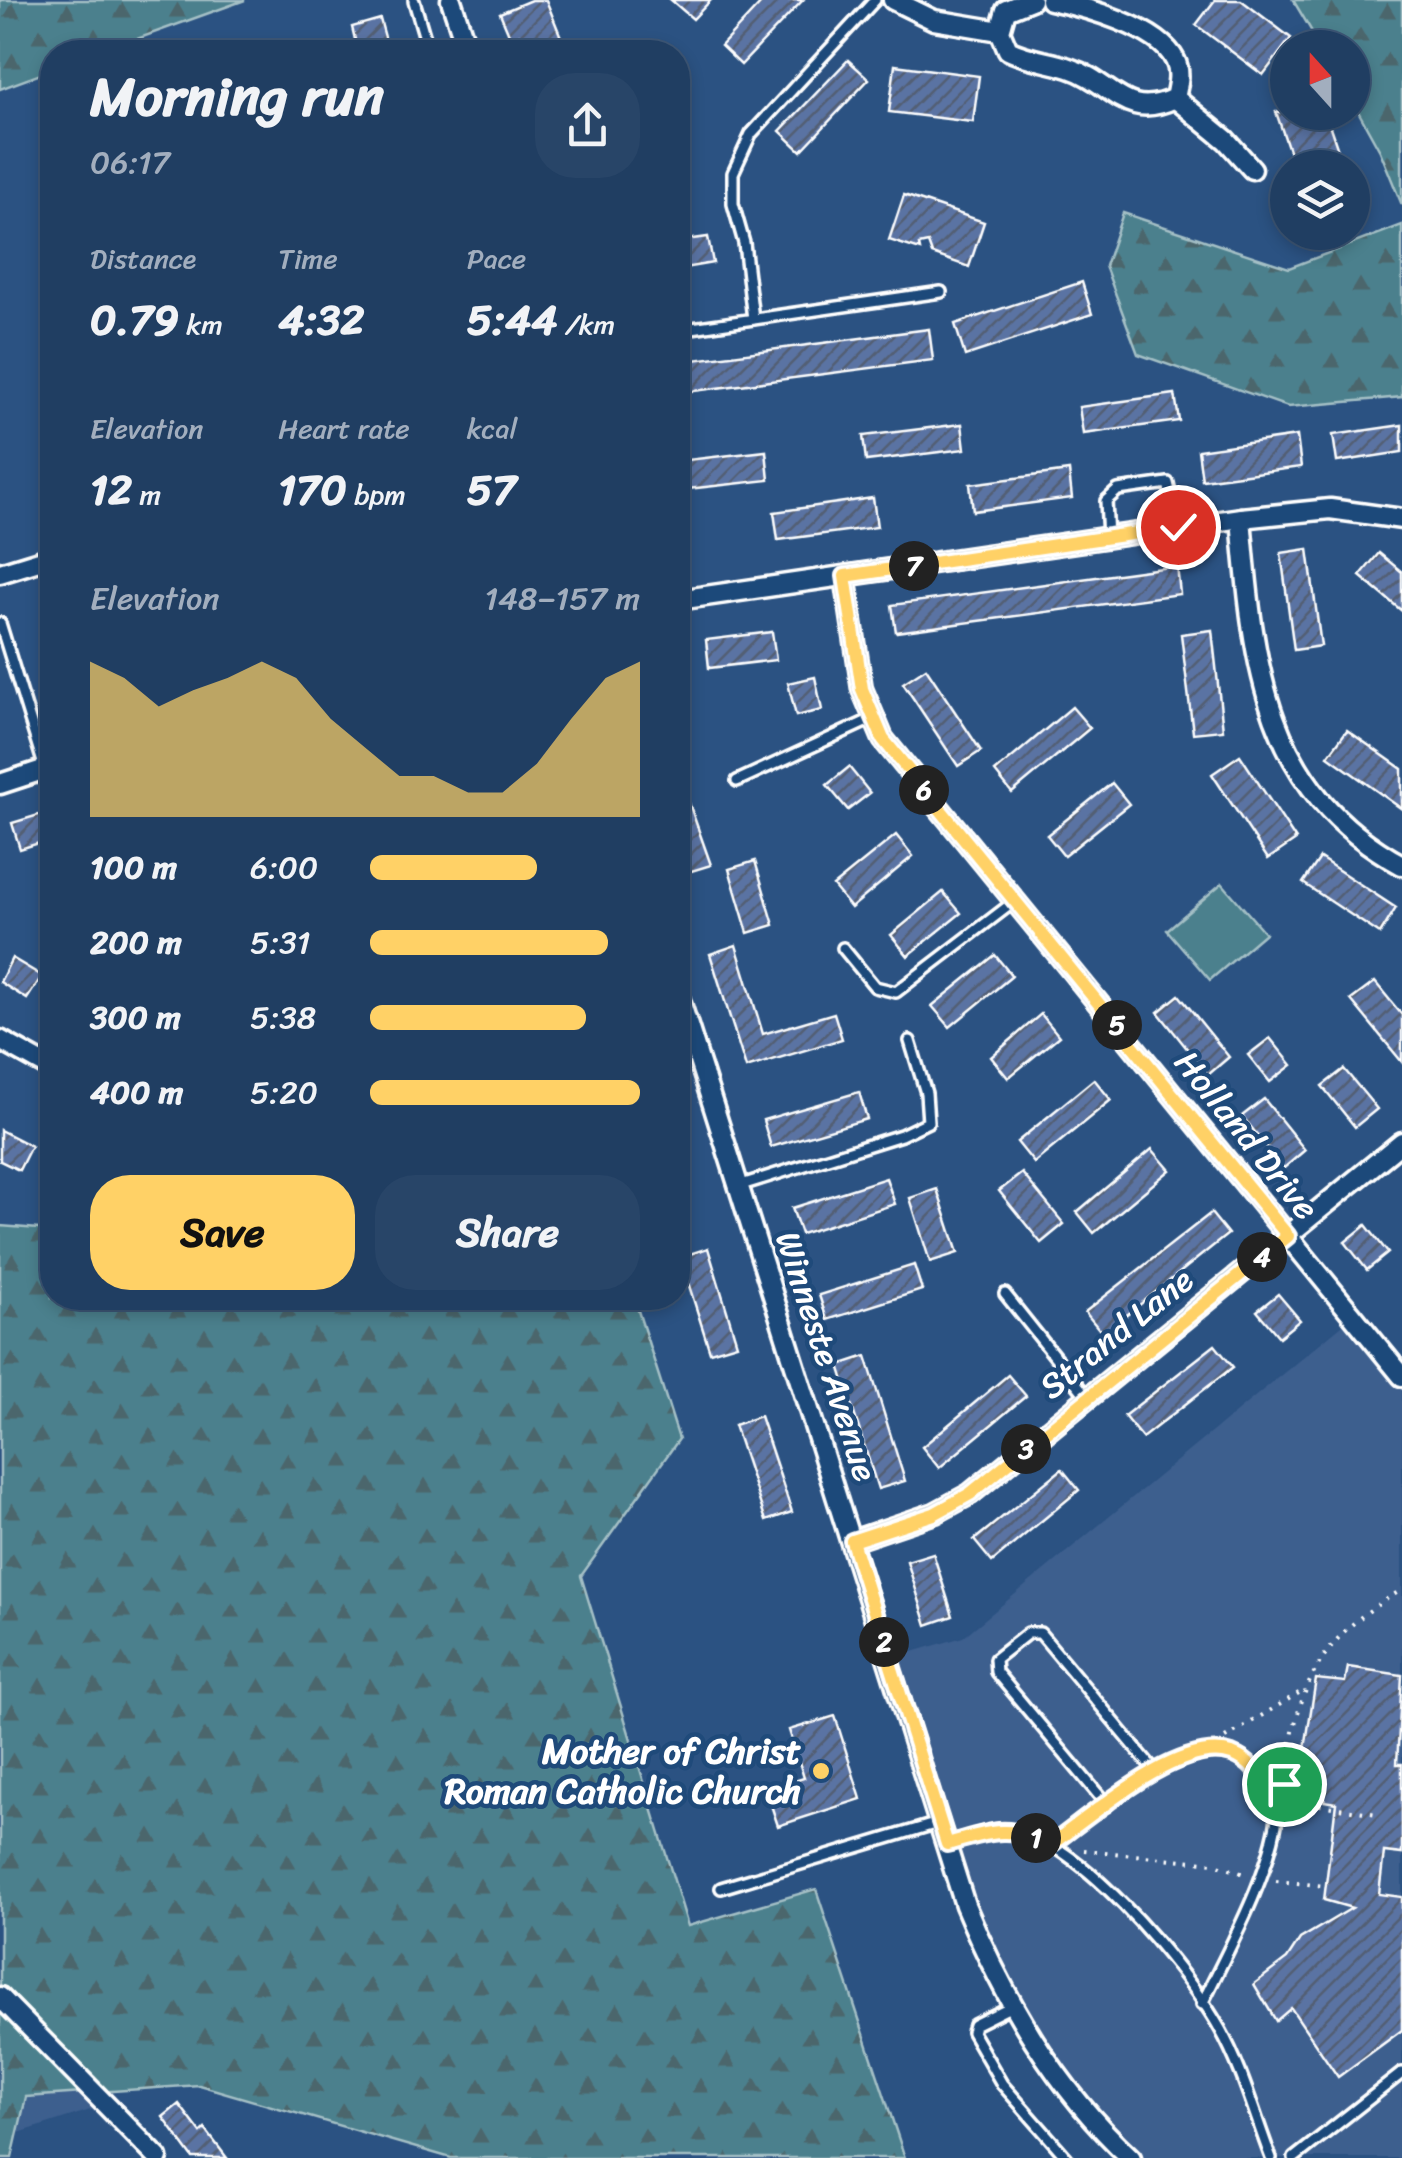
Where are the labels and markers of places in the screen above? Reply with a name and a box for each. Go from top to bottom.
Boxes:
pin [1136,485,1221,570]
pin: 7 [889,541,939,591]
pin: 6 [899,765,949,815]
pin: 5 [1092,1000,1142,1050]
pin: 4 [1237,1232,1287,1282]
pin: 3 [1001,1424,1051,1474]
pin: 2 [859,1617,909,1667]
place label: Mother of Christ Roman Catholic Church [444,1720,802,1822]
pin [1242,1742,1327,1827]
marker: Mother of Christ Roman Catholic Church [810,1760,832,1782]
pin: 1 [1011,1813,1061,1863]

